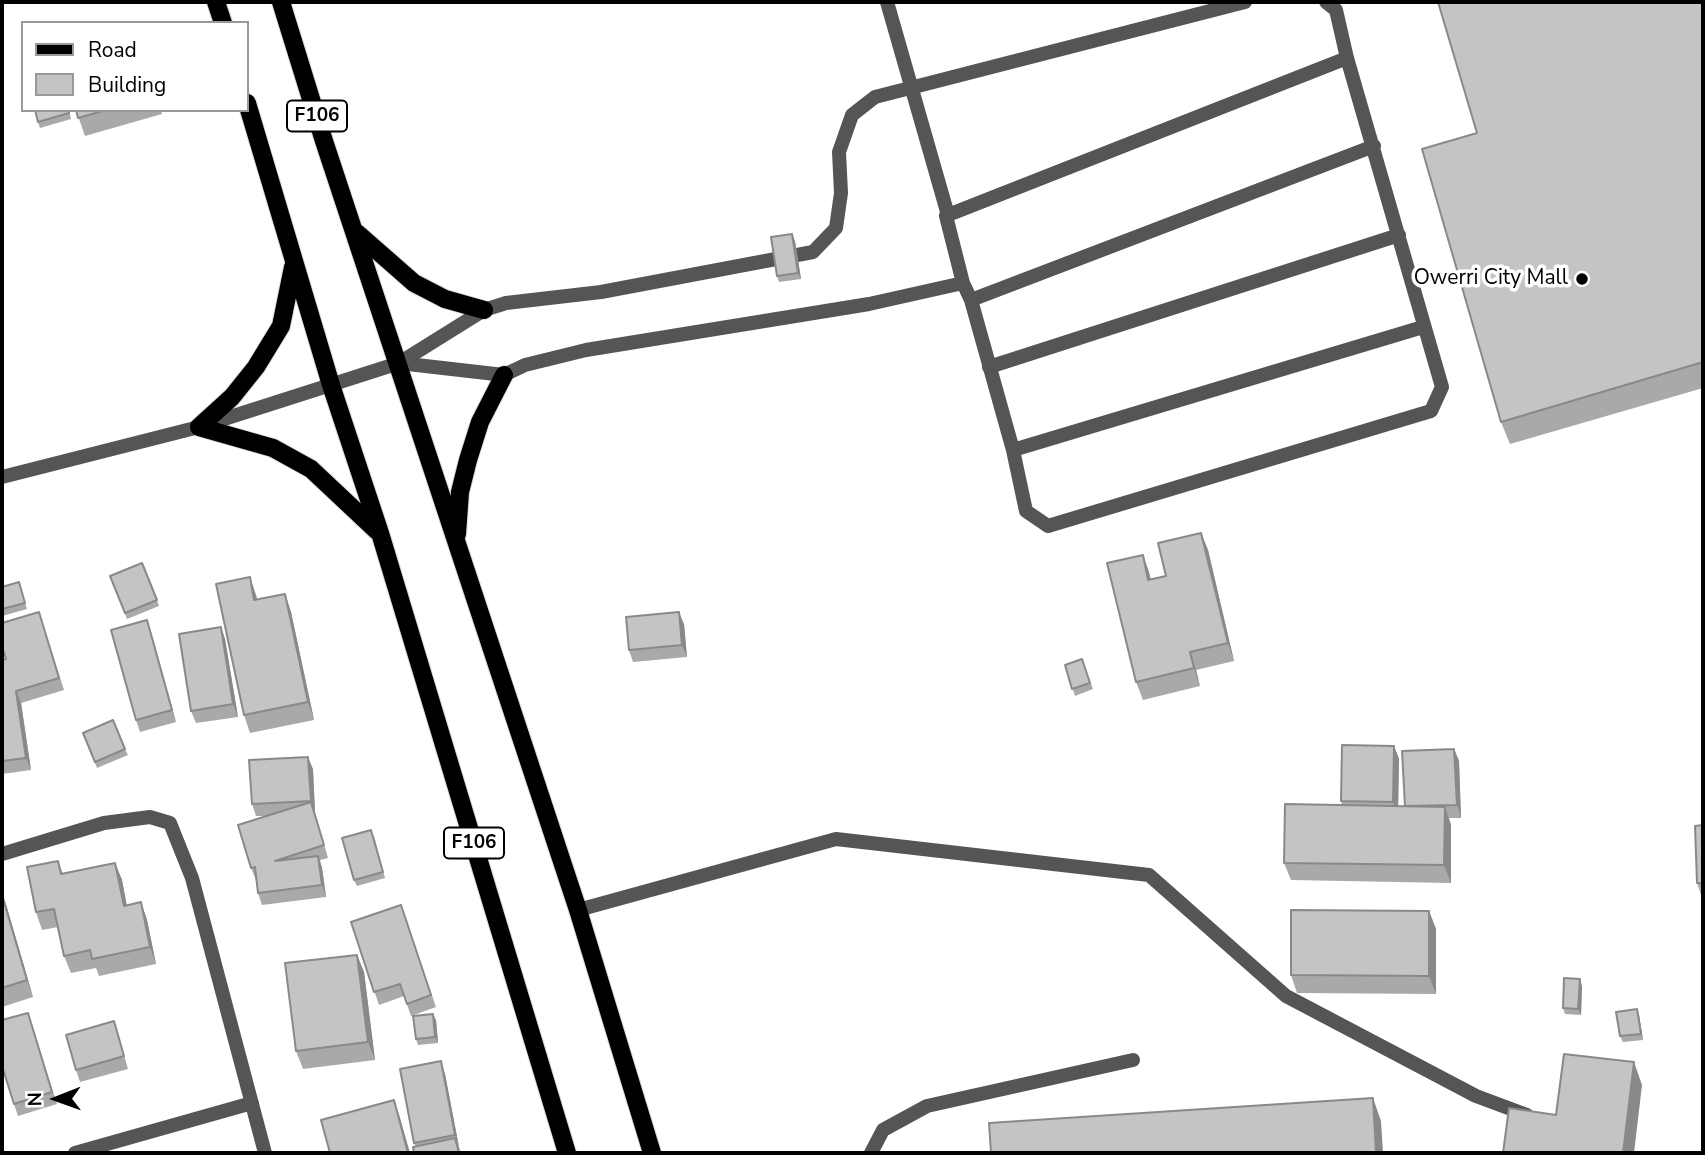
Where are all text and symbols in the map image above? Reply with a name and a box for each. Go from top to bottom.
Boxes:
legend [21,21,248,112]
text: Road [88,36,137,64]
text: Building [88,71,166,99]
road number: F106 [287,100,347,132]
place label: Owerri City Mall [1414,266,1568,292]
marker: Owerri City Mall [1574,271,1590,287]
road number: F106 [444,828,504,858]
north arrow [21,1064,91,1134]
text: N [22,1092,48,1107]

